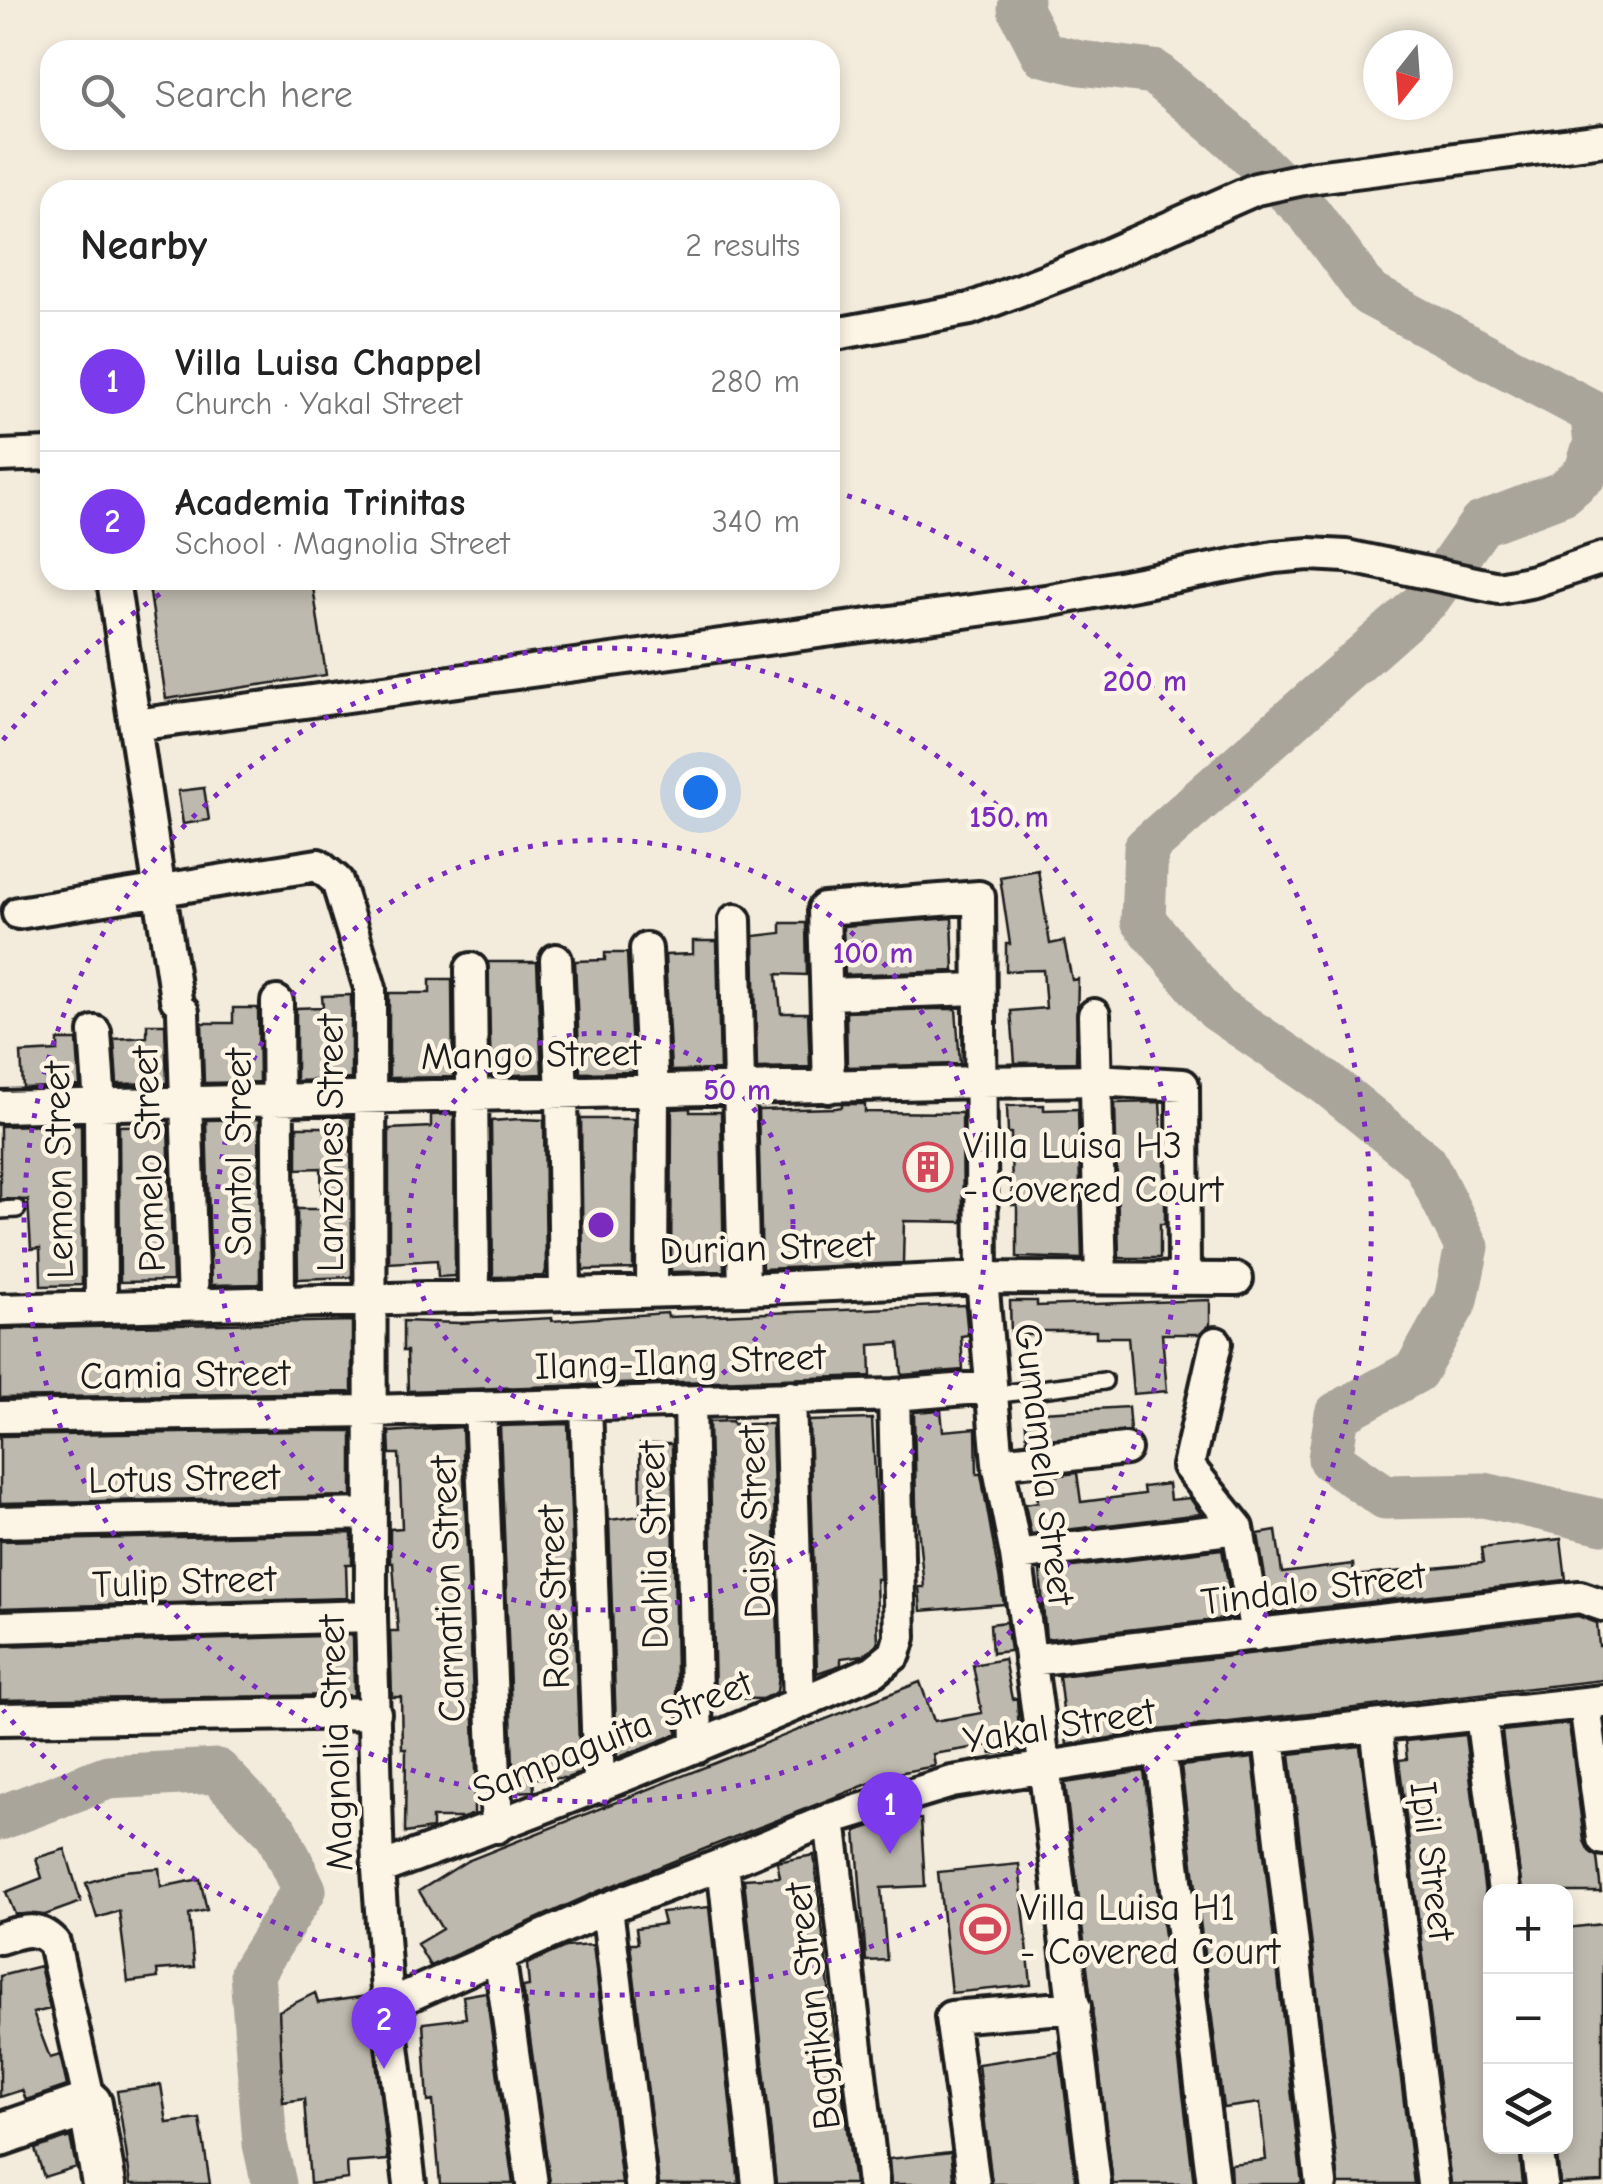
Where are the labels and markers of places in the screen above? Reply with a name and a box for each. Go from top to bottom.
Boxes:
place label: Villa Luisa H3 - Covered Court [963,1124,1224,1212]
building icon: Villa Luisa H3 - Covered Court [902,1141,954,1193]
centre of rings [583,1207,619,1243]
pin: 1 [858,1772,922,1854]
place label: Villa Luisa H1 - Covered Court [1020,1886,1281,1974]
sports icon: Villa Luisa H1 - Covered Court [959,1903,1011,1955]
pin: 2 [352,1986,416,2069]

